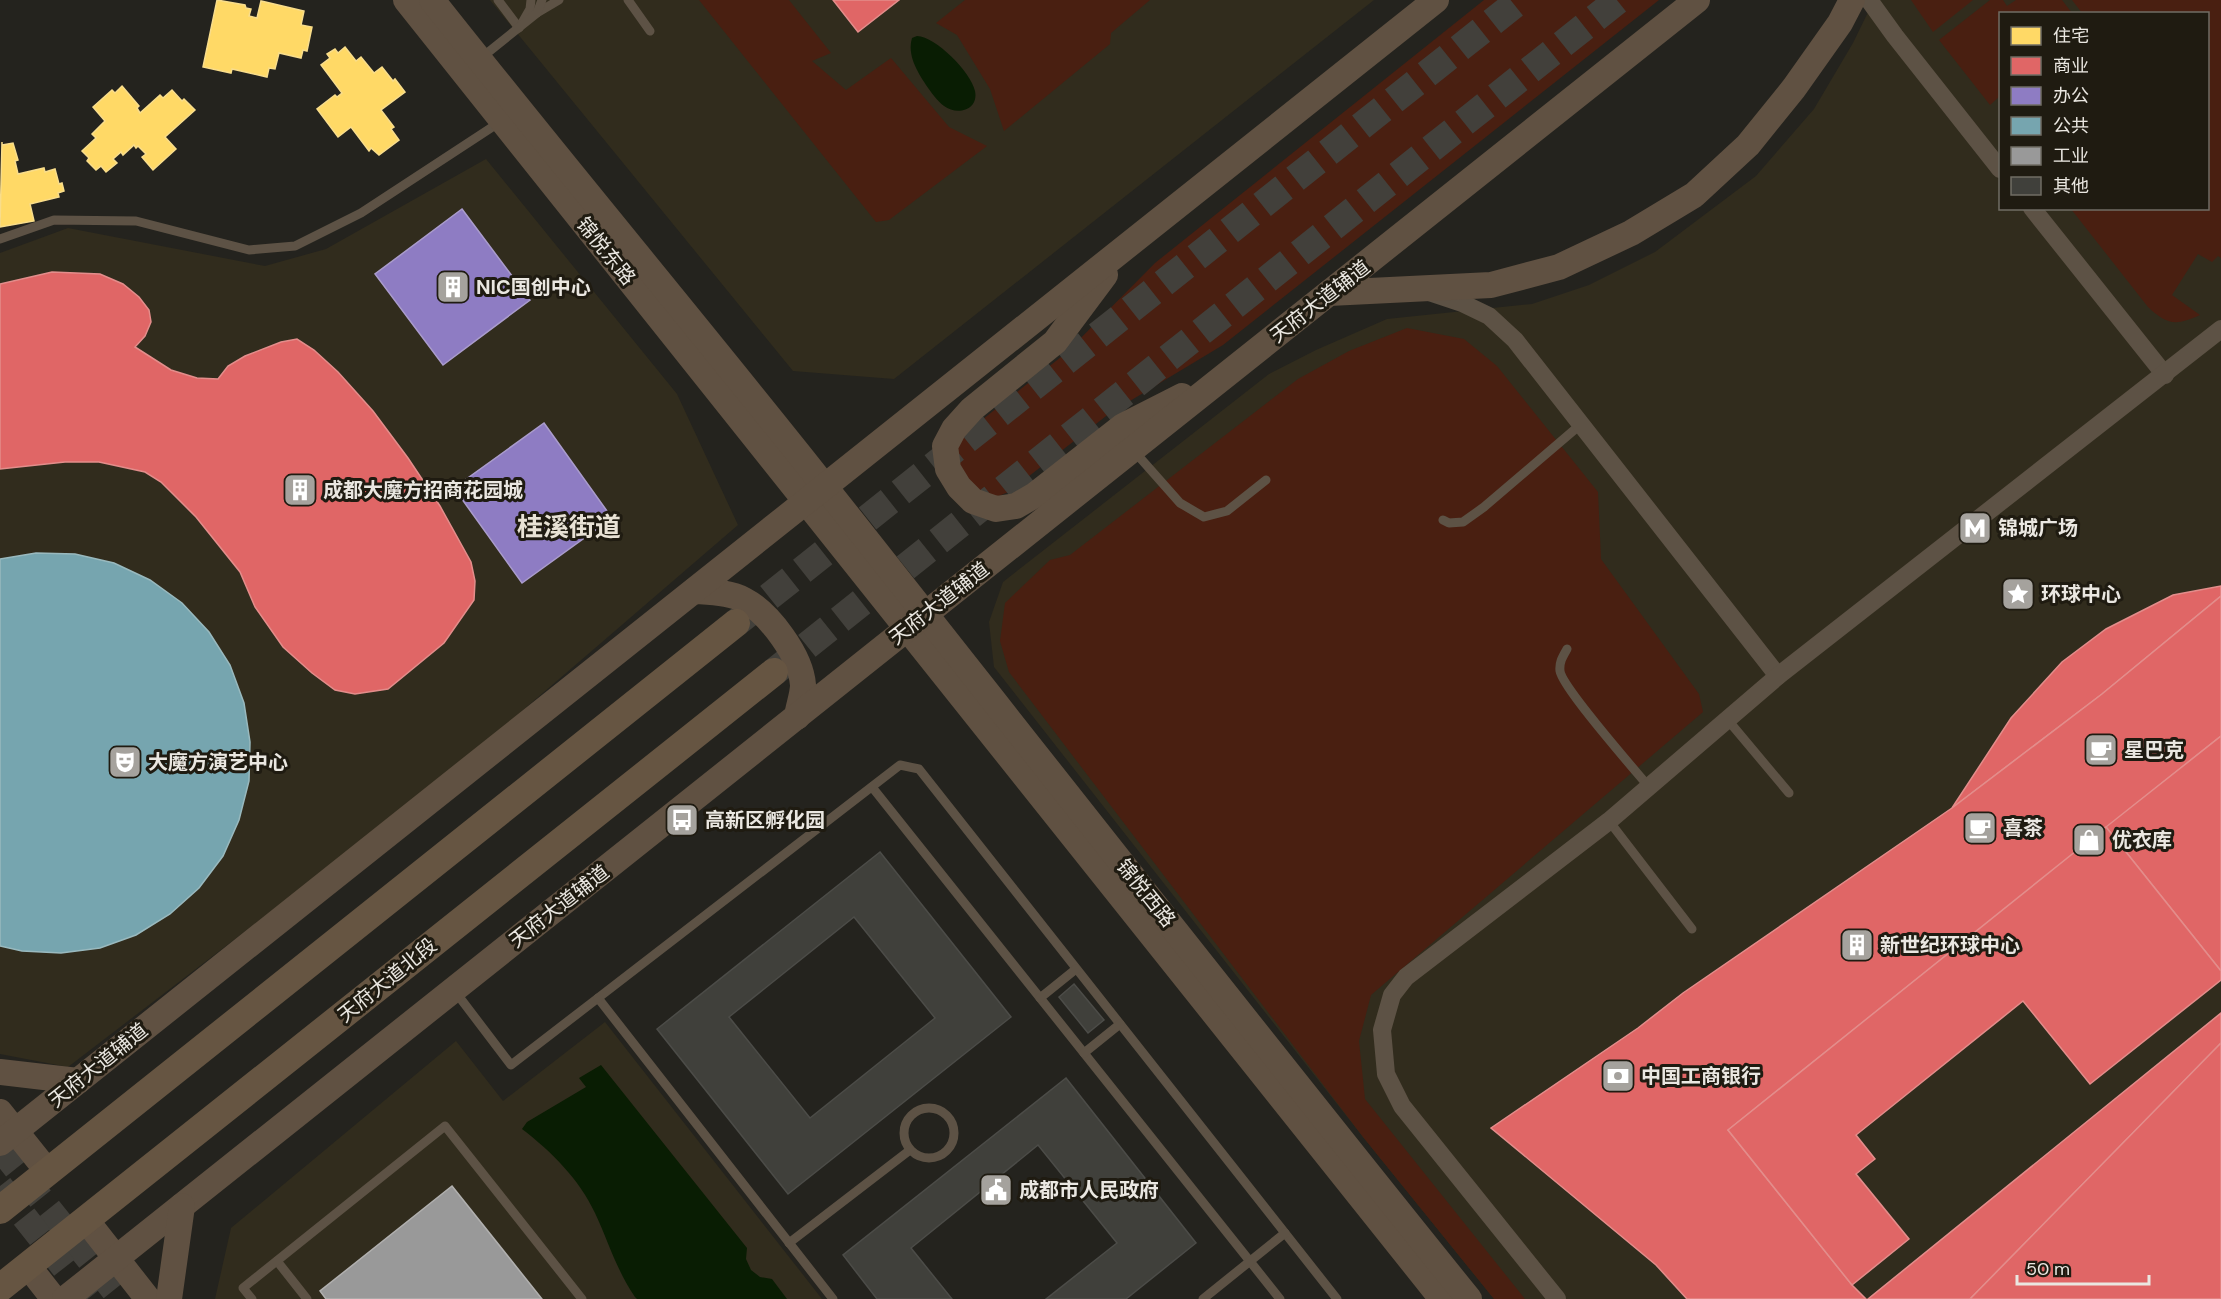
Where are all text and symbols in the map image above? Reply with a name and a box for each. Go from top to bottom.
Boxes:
legend [1999,12,2209,210]
text: 住宅 [2053,24,2089,48]
text: 商业 [2053,54,2089,78]
text: 办公 [2053,84,2089,108]
text: 公共 [2053,114,2089,138]
text: 工业 [2053,144,2089,168]
text: 其他 [2053,174,2089,198]
street label: 锦悦东路 [571,212,641,290]
street label: 天府大道辅道 [1265,254,1375,348]
building icon: NIC国创中心 [435,269,471,305]
place label: NIC国创中心 [476,274,591,300]
building icon: 成都大魔方招商花园城 [282,472,318,508]
place label: 成都大魔方招商花园城 [323,477,523,503]
district label: 桂溪街道 [517,510,621,544]
metro station icon: 锦城广场 [1957,510,1993,546]
place label: 锦城广场 [1998,515,2078,541]
street label: 天府大道辅道 [884,556,994,650]
place icon: 环球中心 [2000,576,2036,612]
place label: 环球中心 [2041,581,2121,607]
cafe icon: 星巴克 [2083,732,2119,768]
place label: 星巴克 [2124,737,2184,763]
theatre icon: 大魔方演艺中心 [107,744,143,780]
place label: 大魔方演艺中心 [148,749,288,775]
bus stop icon: 高新区孵化园 [664,802,700,838]
place label: 高新区孵化园 [705,807,825,833]
cafe icon: 喜茶 [1962,810,1998,846]
place label: 喜茶 [2003,815,2043,841]
shop icon: 优衣库 [2071,822,2107,858]
place label: 优衣库 [2112,827,2172,853]
street label: 锦悦西路 [1111,854,1181,932]
street label: 天府大道辅道 [504,859,614,953]
building icon: 新世纪环球中心 [1839,927,1875,963]
street label: 天府大道北段 [332,932,442,1028]
place label: 新世纪环球中心 [1880,932,2020,958]
street label: 天府大道辅道 [43,1017,153,1113]
bank icon: 中国工商银行 [1600,1058,1636,1094]
place label: 中国工商银行 [1641,1063,1761,1089]
public building icon: 成都市人民政府 [978,1172,1014,1208]
place label: 成都市人民政府 [1019,1177,1159,1203]
scale bar [2017,1248,2149,1286]
text: 50 m [2026,1257,2070,1281]

